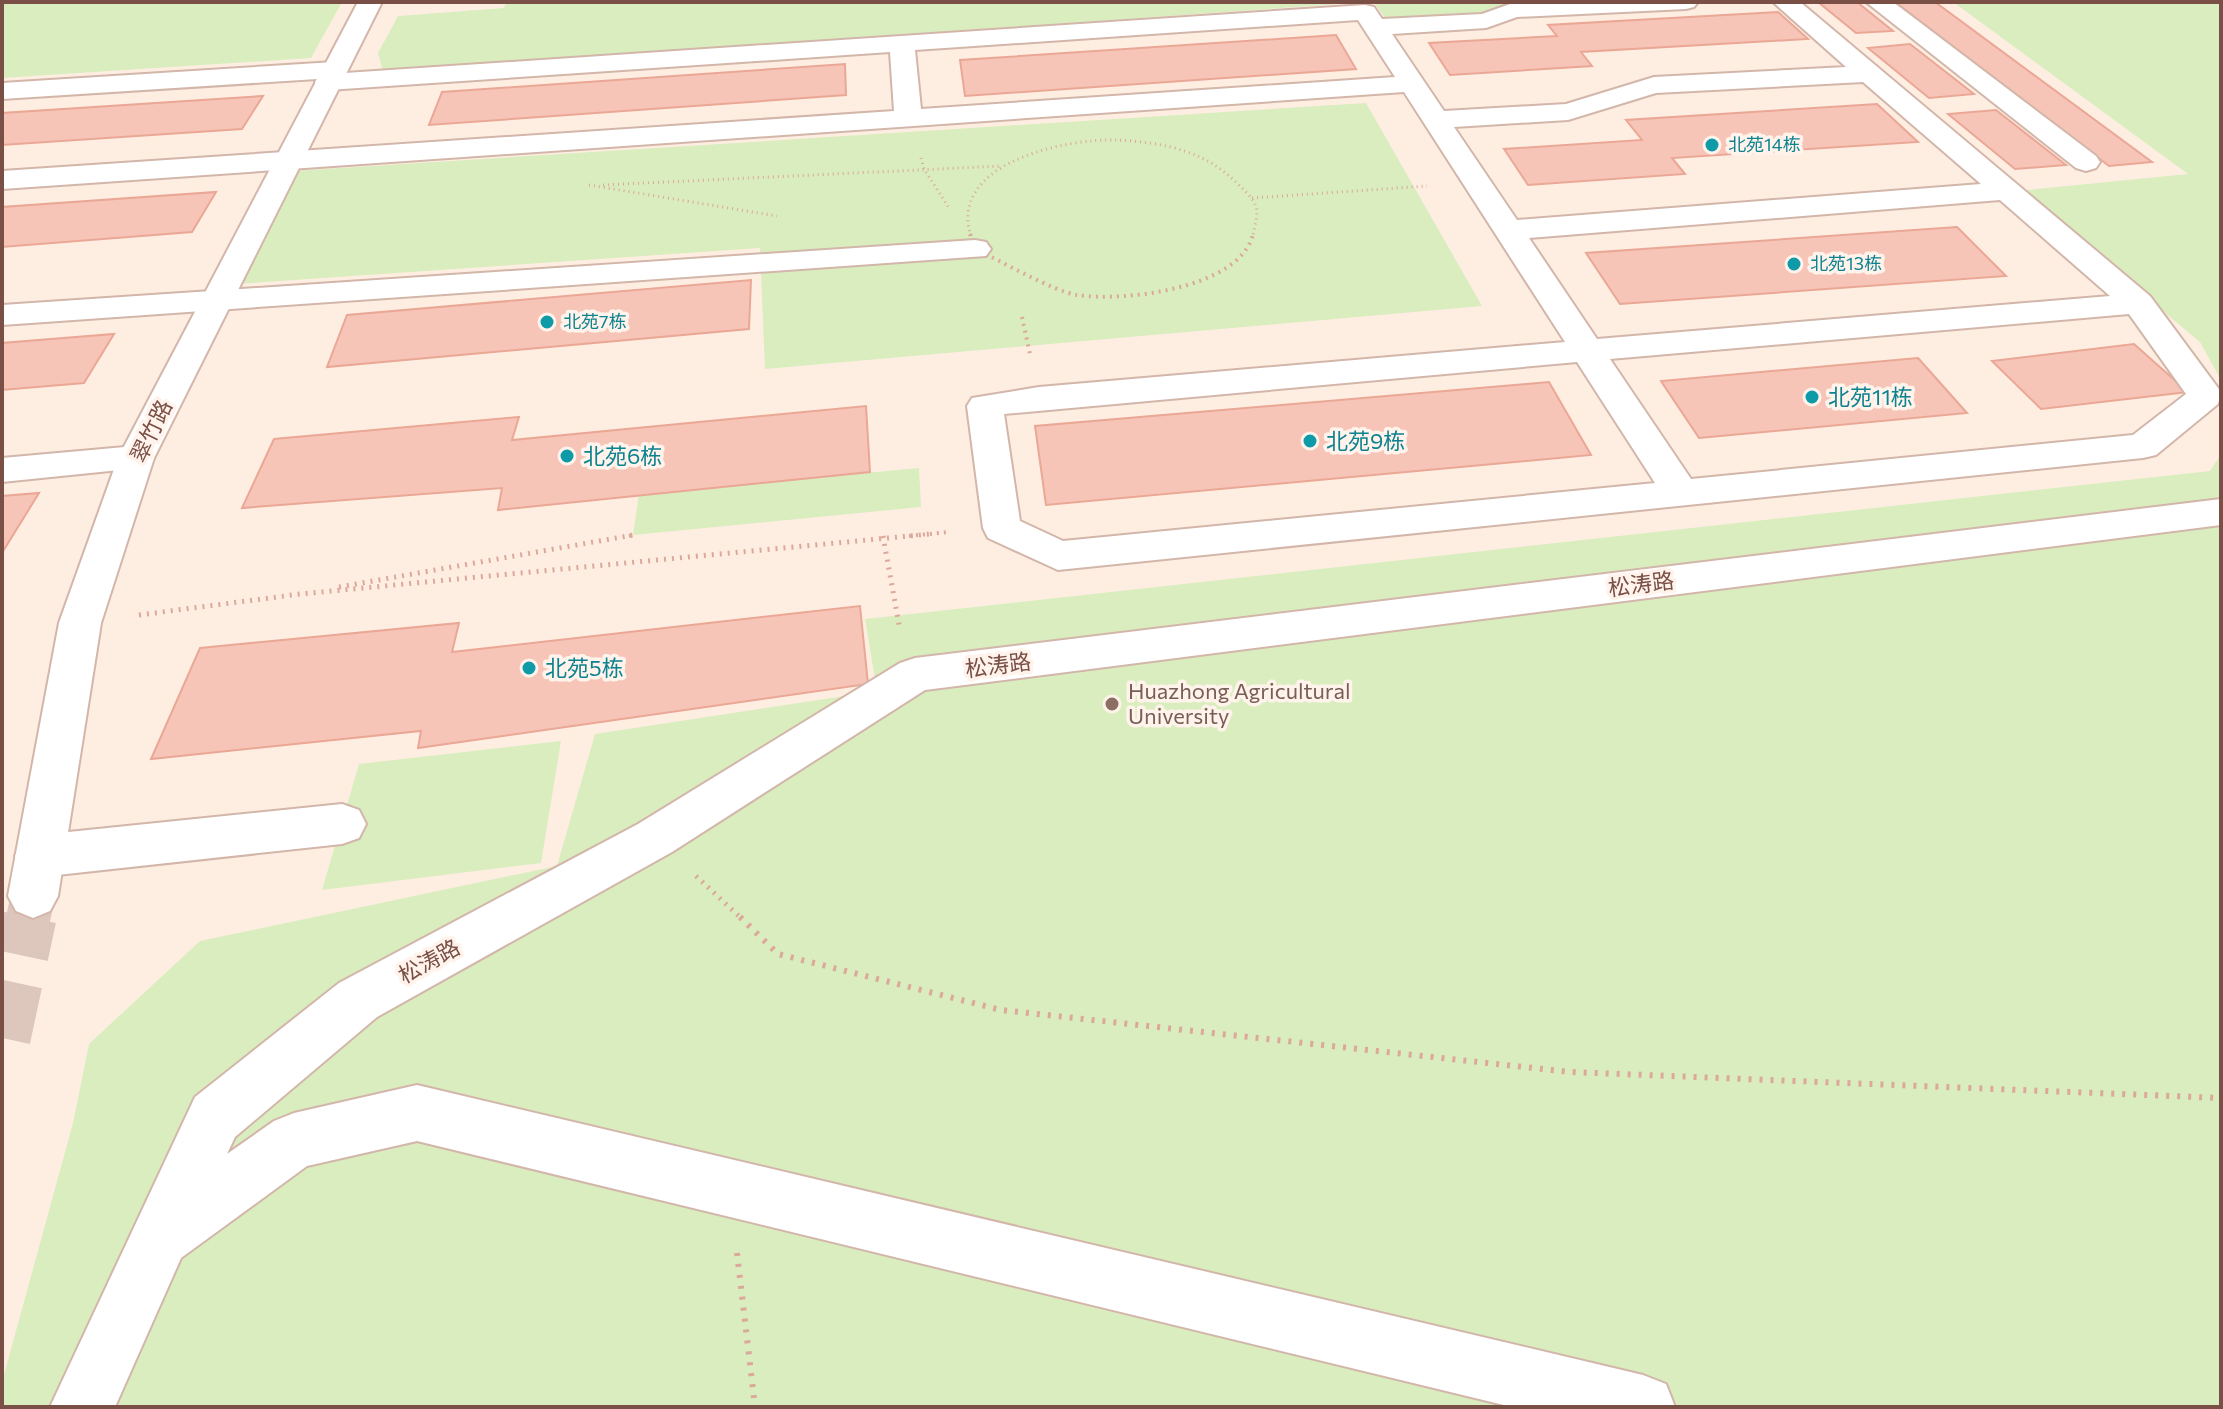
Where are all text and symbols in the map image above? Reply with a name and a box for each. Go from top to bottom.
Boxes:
place label: 北苑14栋 [1728,133,1801,155]
marker: 北苑14栋 [1703,136,1721,154]
place label: 北苑13栋 [1810,252,1882,274]
marker: 北苑13栋 [1785,255,1803,273]
place label: 北苑7栋 [563,310,627,332]
marker: 北苑7栋 [538,313,556,331]
place label: 北苑11栋 [1828,383,1913,410]
marker: 北苑11栋 [1803,388,1821,406]
street label: 翠竹路 [124,395,177,466]
place label: 北苑9栋 [1326,427,1405,454]
marker: 北苑9栋 [1301,432,1319,450]
place label: 北苑6栋 [583,442,662,469]
marker: 北苑6栋 [558,447,576,465]
street label: 松涛路 [1607,566,1675,601]
street label: 松涛路 [964,647,1032,682]
place label: 北苑5栋 [545,654,624,681]
marker: 北苑5栋 [520,659,538,677]
place label: Huazhong Agricultural University [1128,677,1350,729]
marker: Huazhong Agricultural University [1103,695,1121,713]
street label: 松涛路 [393,933,464,988]

